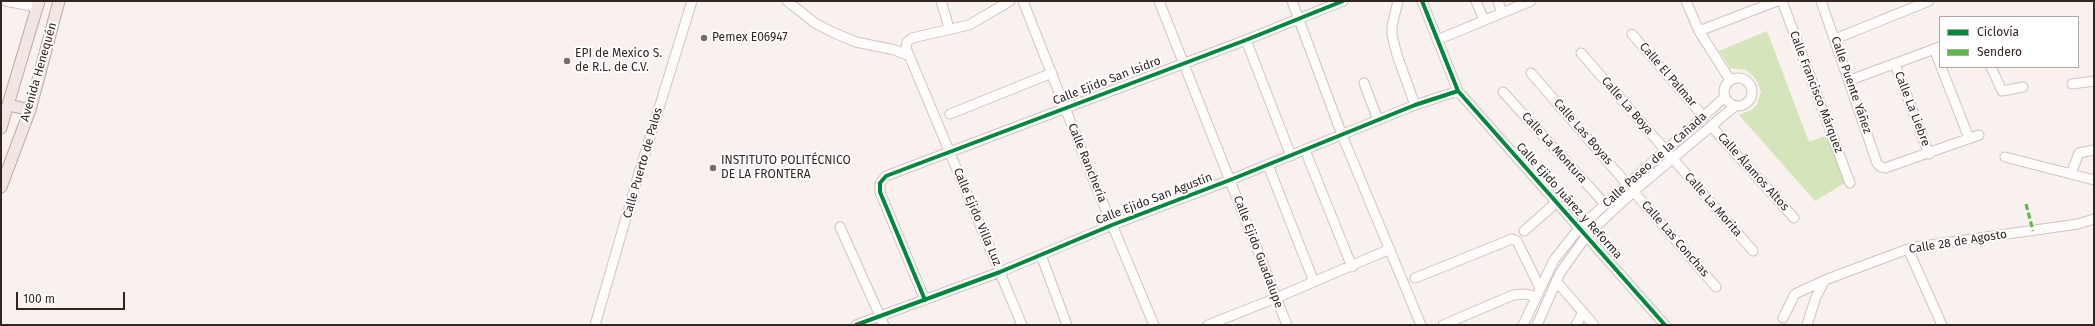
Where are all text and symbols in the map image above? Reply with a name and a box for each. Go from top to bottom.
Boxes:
legend [1939,16,2079,68]
street label: Avenida Henequén [18,21,60,123]
text: Ciclovía [1977,25,2019,39]
street label: Calle Francisco Márquez [1786,29,1846,155]
place label: Pemex E06947 [712,31,788,45]
marker: Pemex E06947 [699,33,709,43]
street label: Calle Puente Yáñez [1828,35,1874,135]
street label: Calle El Palmar [1636,40,1700,110]
text: Sendero [1977,45,2022,59]
place label: EPI de Mexico S. de R.L. de C.V. [575,47,662,75]
street label: Calle Ejido San Isidro [1051,54,1163,108]
marker: EPI de Mexico S. de R.L. de C.V. [562,56,572,66]
street label: Calle La Liebre [1891,69,1933,149]
street label: Calle La Boya [1598,74,1656,138]
street label: Calle Las Boyas [1550,96,1616,168]
street label: Calle Puerto de Palos [620,106,666,220]
street label: Calle La Montura [1518,109,1590,187]
street label: Calle Paseo de la Cañada [1600,109,1710,211]
street label: Calle Ranchería [1065,121,1109,205]
street label: Calle Álamos Altos [1714,130,1792,214]
street label: Calle Ejido Juárez y Reforma [1513,140,1625,262]
place label: INSTITUTO POLITÉCNICO DE LA FRONTERA [721,154,851,182]
marker: INSTITUTO POLITÉCNICO DE LA FRONTERA [708,163,718,173]
street label: Calle Ejido Villa Luz [950,166,1004,268]
street label: Calle Ejido San Agustín [1094,170,1214,228]
street label: Calle La Morita [1681,170,1745,240]
street label: Calle Ejido Guadalupe [1230,194,1286,310]
street label: Calle Las Conchas [1638,198,1712,280]
street label: Calle 28 de Agosto [1908,227,2008,257]
scale bar [18,284,127,310]
text: 100 m [23,292,55,306]

